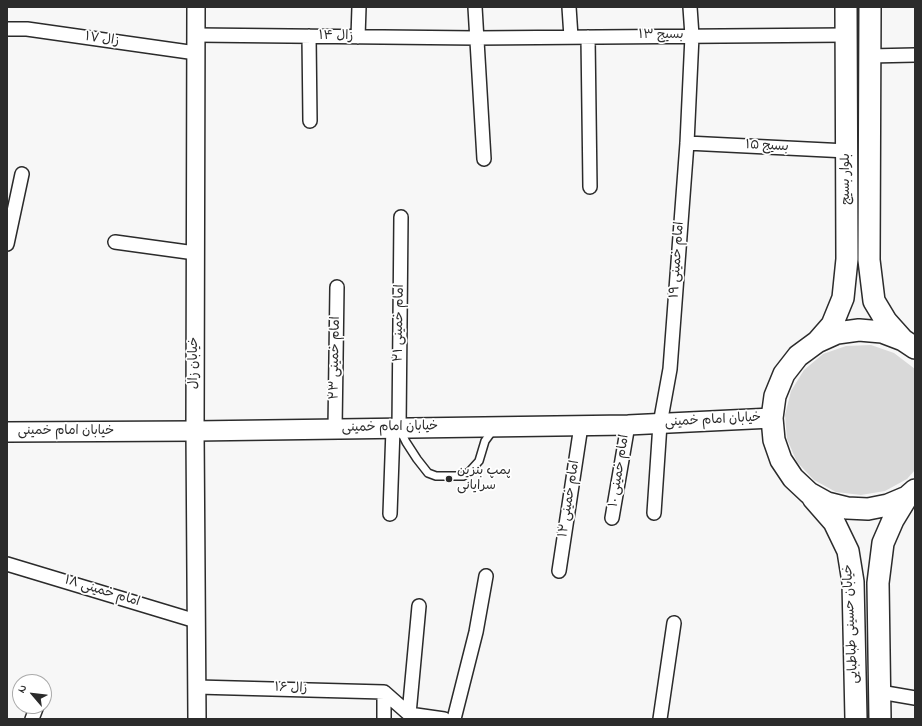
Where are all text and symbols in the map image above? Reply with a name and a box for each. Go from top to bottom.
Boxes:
street label: بسیج ۱۳ [638,28,684,44]
street label: زال ۱۴ [319,29,353,45]
street label: زال ۱۷ [84,30,120,50]
street label: بسیج ۱۵ [745,138,789,156]
street label: بلوار بسیج [839,153,855,205]
street label: امام خمینی ۱۹ [668,221,688,299]
street label: امام خمینی ۲۱ [392,284,408,362]
street label: امام خمینی ۲۳ [327,316,345,400]
street label: خیابان زال [187,337,203,389]
street label: خیابان امام خمینی [664,411,762,431]
street label: خیابان امام خمینی [342,419,438,437]
street label: خیابان امام خمینی [18,424,114,440]
street label: امام خمینی ۱۰ [607,434,633,508]
street label: امام خمینی ۱۲ [556,459,584,539]
place label: پمپ بنزین سرایانی [457,464,511,495]
marker: پمپ بنزین سرایانی [444,474,454,484]
street label: خیابان حسینی طباطبایی [841,564,863,684]
street label: امام خمینی ۱۸ [62,573,142,611]
north arrow [12,674,52,714]
street label: زال ۱۶ [274,681,308,697]
text: N [13,682,31,696]

